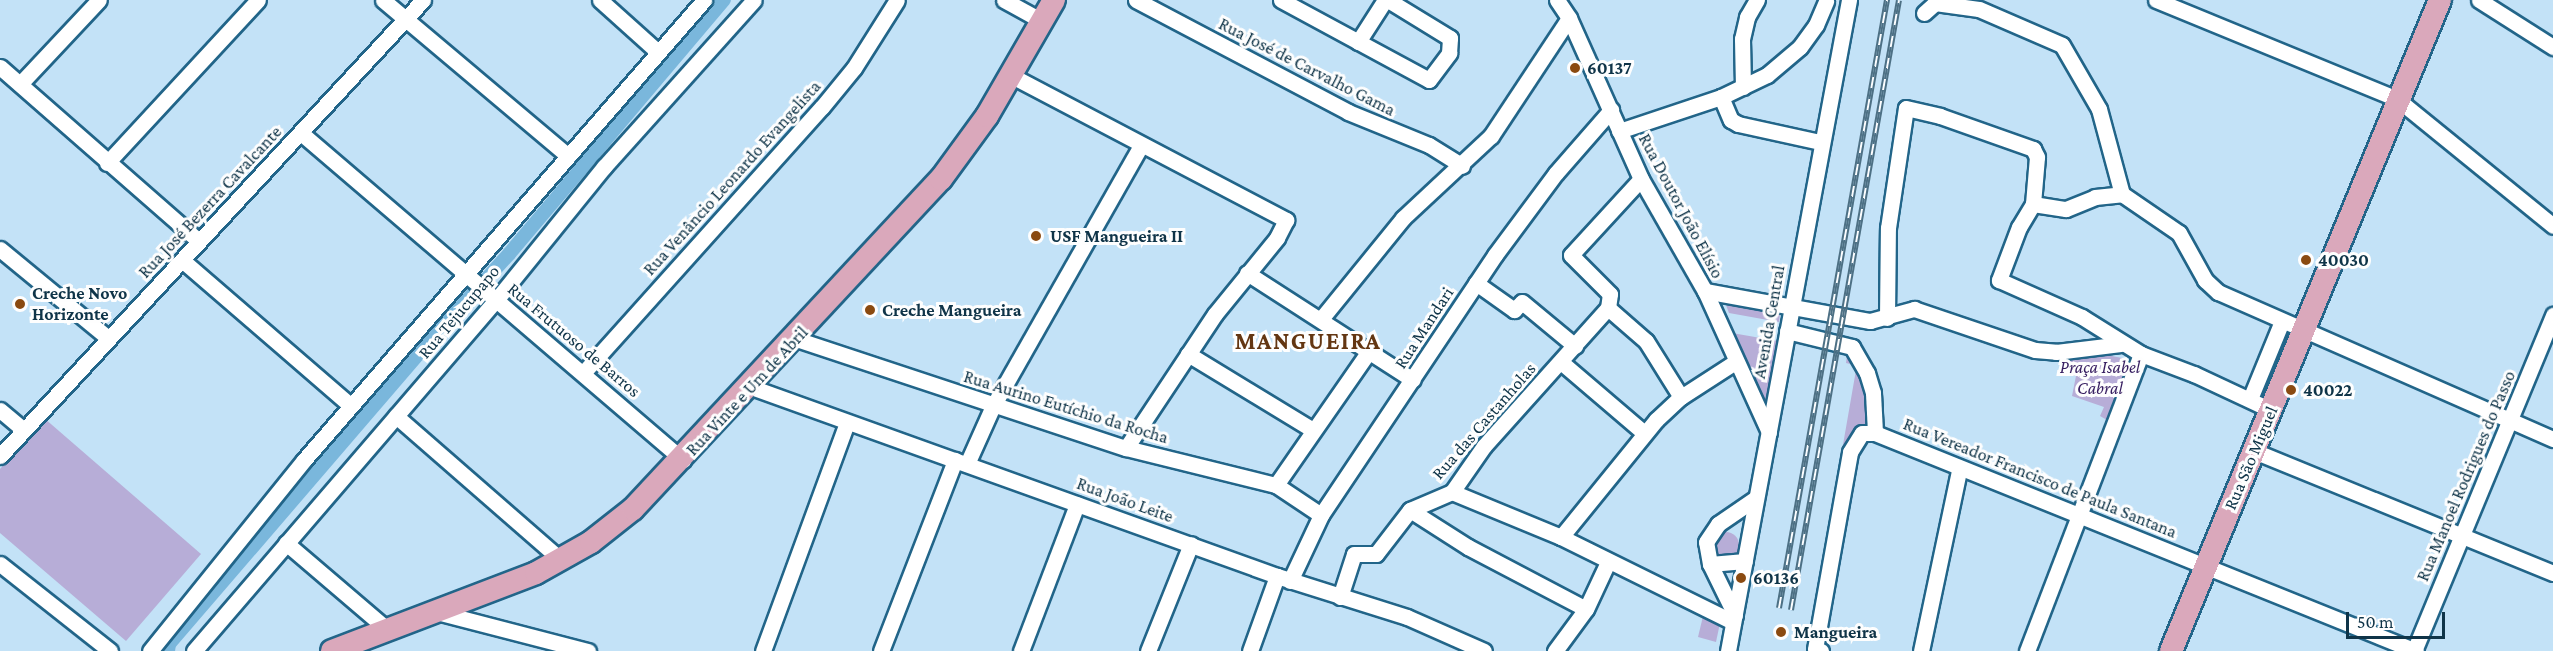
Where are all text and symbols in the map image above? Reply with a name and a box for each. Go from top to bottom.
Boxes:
street label: Rua José de Carvalho Gama [1215,13,1399,121]
place label: 60137 [1587,57,1632,79]
marker: 60137 [1568,61,1582,75]
street label: Rua Venâncio Leonardo Evangelista [639,76,825,280]
street label: Rua José Bezerra Cavalcante [134,121,286,283]
street label: Rua Doutor João Elísio [1634,130,1728,282]
place label: USF Mangueira II [1050,225,1183,247]
marker: USF Mangueira II [1027,227,1045,245]
place label: 40030 [2318,249,2369,271]
marker: 40030 [2299,253,2313,267]
street label: Rua Tejucupapo [414,261,504,363]
street label: Avenida Central [1748,264,1790,380]
street label: Rua Frutuoso de Barros [503,278,645,402]
place label: Creche Novo Horizonte [32,283,127,326]
street label: Rua Mandari [1390,283,1458,373]
marker: Creche Novo Horizonte [13,297,27,311]
place label: Creche Mangueira [882,299,1021,321]
marker: Creche Mangueira [863,303,877,317]
street label: Rua Vinte e Um de Abril [681,322,813,460]
district label: MANGUEIRA [1235,327,1381,355]
park label: Praça Isabel Cabral [2060,357,2140,400]
street label: Rua das Castanholas [1427,358,1541,484]
street label: Rua Aurino Eutíchio da Rocha [961,366,1171,448]
street label: Rua Manoel Rodrigues do Passo [2412,367,2520,585]
place label: 40022 [2303,379,2352,401]
marker: 40022 [2284,383,2298,397]
street label: Rua São Miguel [2219,403,2283,513]
street label: Rua Vereador Francisco de Paula Santana [1900,413,2180,543]
street label: Rua João Leite [1074,473,1176,527]
place label: 60136 [1753,567,1799,589]
marker: 60136 [1734,571,1748,585]
scale bar [2349,600,2448,638]
text: 50 m [2357,612,2394,632]
place label: Mangueira [1794,621,1877,643]
marker: Mangueira [1772,623,1790,641]

